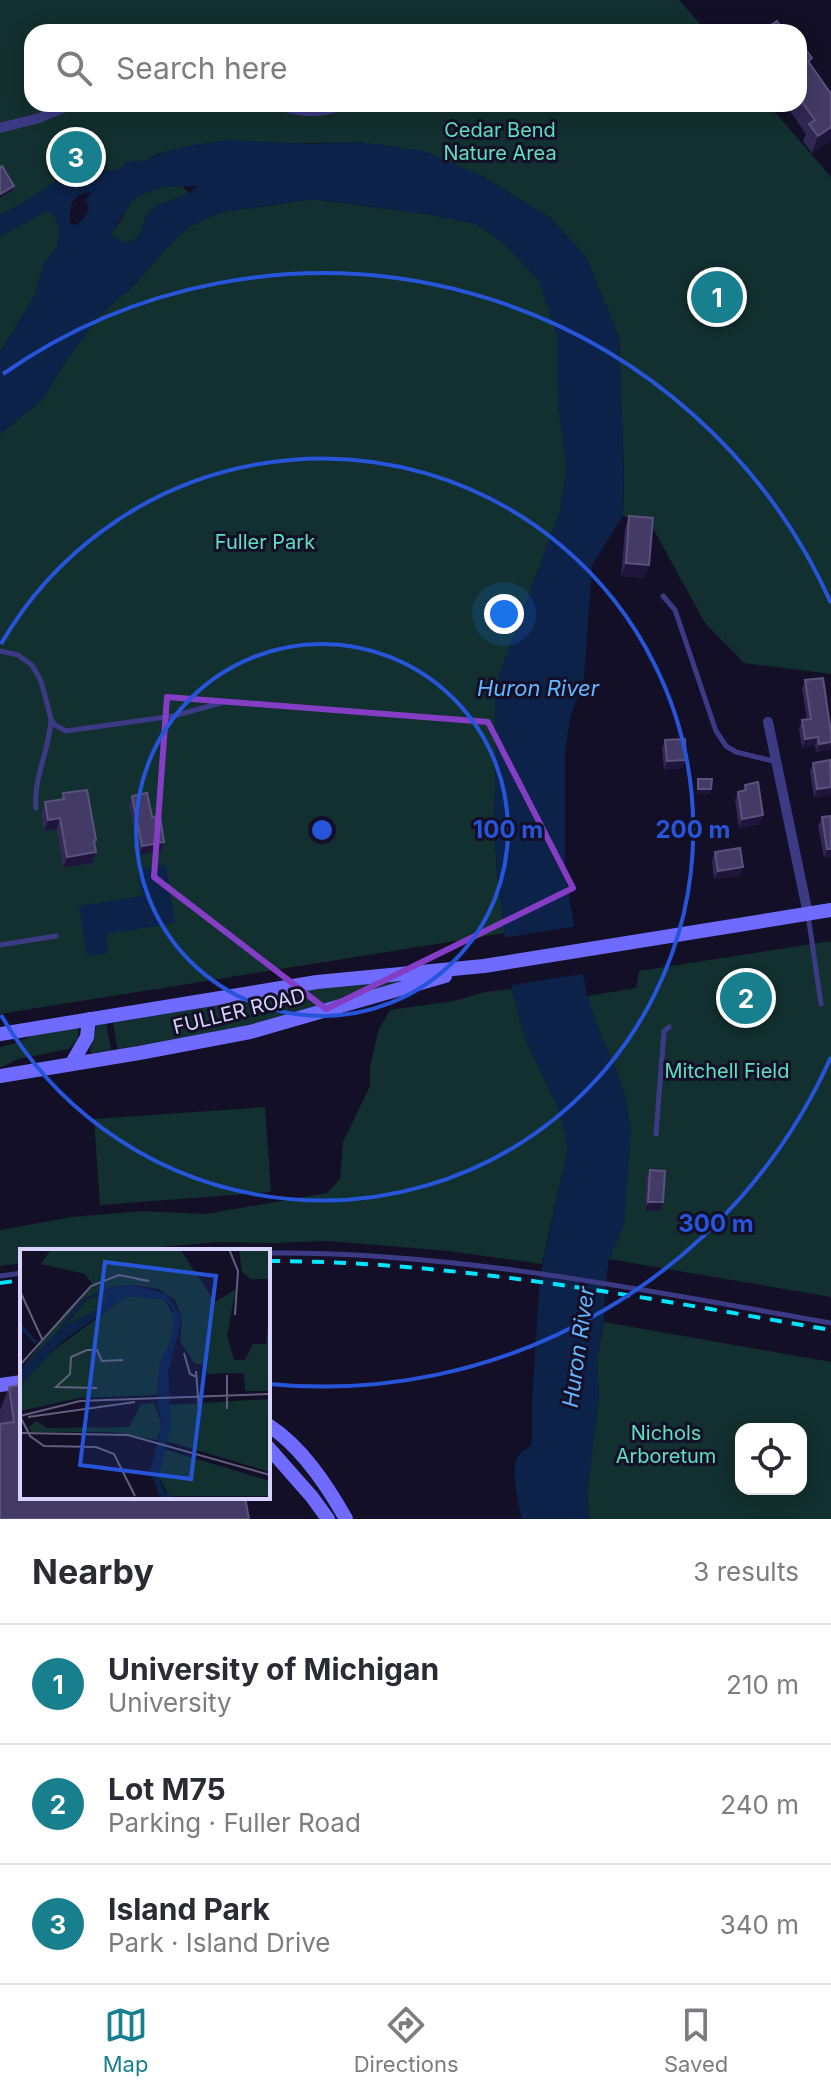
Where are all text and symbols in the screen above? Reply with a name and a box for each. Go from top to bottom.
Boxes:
search box [24,24,807,112]
icon: search [52,46,96,90]
text: Search here [116,50,288,86]
park label: Cedar Bend Nature Area [443,118,557,165]
pin: 3 [50,127,102,187]
pin: 1 [691,267,743,327]
park label: Fuller Park [215,530,315,554]
your location [484,594,524,634]
water label: Huron River [477,675,600,701]
text: 100 m [473,815,543,844]
text: 200 m [655,815,731,844]
centre of rings [308,816,336,844]
pin: 2 [720,968,772,1028]
street label: FULLER ROAD [170,983,308,1039]
park label: Mitchell Field [665,1059,789,1083]
text: 300 m [678,1209,754,1238]
inset map [20,1249,270,1499]
water label: Huron River [557,1284,599,1409]
park label: Nichols Arboretum [616,1421,716,1468]
map controls [735,1423,807,1495]
button: locate [735,1423,807,1495]
text: Nearby [32,1551,154,1592]
text: 3 results [693,1556,799,1587]
text: University of Michigan [108,1651,439,1687]
text: 1 [52,1669,64,1700]
text: 210 m [726,1669,799,1700]
text: University [108,1687,232,1718]
text: Lot M75 [108,1771,226,1807]
text: 2 [50,1789,66,1820]
text: 240 m [720,1789,799,1820]
text: Parking · Fuller Road [108,1807,361,1838]
text: Island Park [108,1891,270,1927]
text: 3 [50,1909,66,1940]
text: 340 m [720,1909,799,1940]
text: Park · Island Drive [108,1927,331,1958]
tab: Map [103,2003,148,2077]
tab: Directions [354,2003,459,2077]
tab: Saved [664,2003,728,2077]

